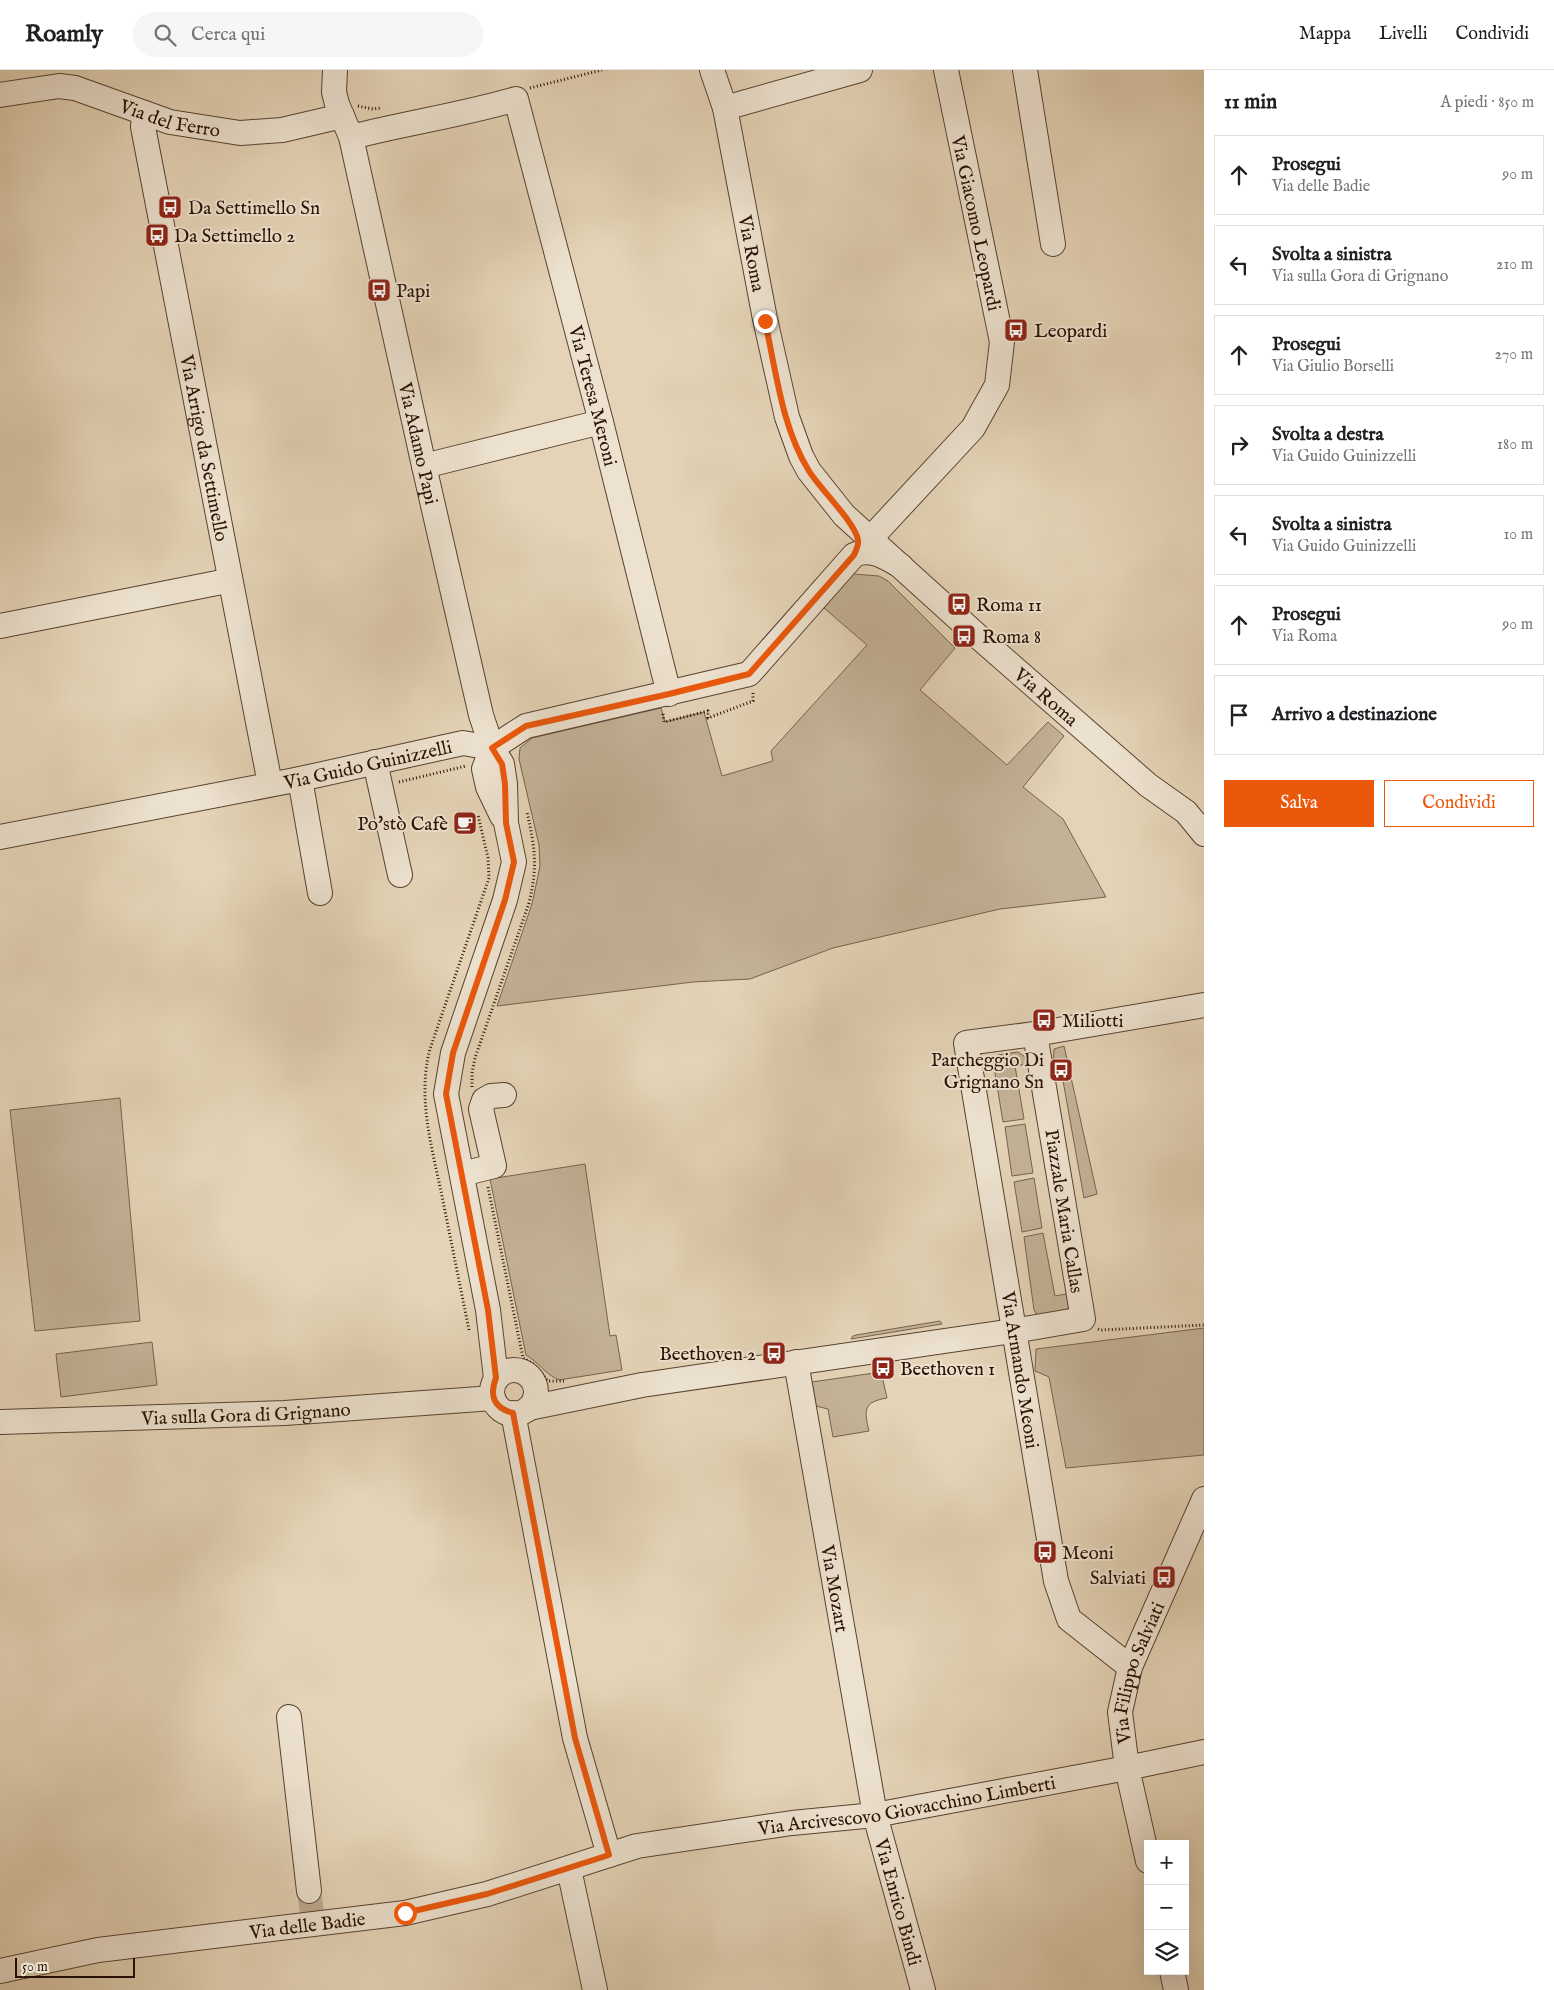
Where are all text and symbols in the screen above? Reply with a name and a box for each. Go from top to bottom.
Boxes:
search box [133,12,483,57]
text: Roamly [25,19,103,50]
icon: search [151,21,179,49]
text: Cerca qui [191,23,265,47]
text: Mappa [1299,23,1351,46]
text: Livelli [1379,23,1427,46]
text: Condividi [1455,23,1529,46]
text: 11 min [1224,89,1277,116]
text: A piedi · 850 m [1440,93,1534,113]
street label: Via del Ferro [115,95,222,144]
street label: Via Giacomo Leopardi [944,132,1005,313]
text: Prosegui [1272,153,1341,177]
icon: ahead [1225,161,1253,189]
text: 90 m [1502,165,1533,185]
text: Via delle Badie [1272,177,1370,197]
bus stop icon: Da Settimello Sn [157,194,183,220]
place label: Da Settimello Sn [188,197,320,221]
street label: Via Roma [731,212,770,295]
bus stop icon: Da Settimello 2 [144,222,170,248]
place label: Da Settimello 2 [174,225,295,249]
text: Svolta a sinistra [1272,243,1392,267]
icon: left [1225,251,1253,279]
text: 210 m [1496,255,1533,275]
text: Via sulla Gora di Grignano [1272,267,1448,287]
bus stop icon: Papi [366,277,392,303]
place label: Papi [396,280,430,304]
route end [754,310,777,333]
bus stop icon: Leopardi [1003,317,1029,343]
place label: Leopardi [1034,320,1107,344]
street label: Via Teresa Meroni [562,322,622,469]
text: Prosegui [1272,333,1341,357]
icon: ahead [1225,341,1253,369]
text: 270 m [1494,345,1533,365]
street label: Via Arrigo da Settimello [173,352,233,544]
text: Via Giulio Borselli [1272,357,1394,377]
street label: Via Adamo Papi [392,379,442,507]
text: Svolta a destra [1272,423,1384,447]
icon: right [1225,431,1253,459]
text: 180 m [1497,435,1533,455]
text: Via Guido Guinizzelli [1272,447,1416,467]
text: Svolta a sinistra [1272,513,1392,537]
icon: left [1225,521,1253,549]
text: 10 m [1503,525,1533,545]
text: Via Guido Guinizzelli [1272,537,1416,557]
bus stop icon: Roma 11 [946,591,972,617]
place label: Roma 11 [976,594,1042,618]
text: Prosegui [1272,603,1341,627]
icon: ahead [1225,611,1253,639]
text: 90 m [1502,615,1533,635]
bus stop icon: Roma 8 [951,623,977,649]
place label: Roma 8 [982,626,1041,650]
text: Via Roma [1272,627,1337,647]
street label: Via Roma [1007,663,1083,733]
icon: arrive [1225,701,1253,729]
text: Arrivo a destinazione [1272,703,1437,727]
street label: Via Guido Guinizzelli [281,736,455,796]
button: Salva [1224,780,1374,827]
button: Condividi [1384,780,1534,827]
cafe icon: Po'stò Cafè [452,810,478,836]
place label: Po'stò Cafè [357,813,448,837]
bus stop icon: Miliotti [1031,1007,1057,1033]
place label: Miliotti [1062,1010,1124,1034]
place label: Parcheggio Di Grignano Sn [931,1049,1044,1095]
bus stop icon: Parcheggio Di Grignano Sn [1048,1057,1074,1083]
street label: Piazzale Maria Callas [1038,1128,1088,1295]
street label: Via Armando Meoni [995,1289,1043,1451]
bus stop icon: Beethoven 2 [761,1340,787,1366]
place label: Beethoven 2 [659,1343,756,1367]
bus stop icon: Beethoven 1 [870,1355,896,1381]
place label: Beethoven 1 [900,1358,995,1382]
street label: Via sulla Gora di Grignano [140,1398,351,1432]
bus stop icon: Meoni [1032,1539,1058,1565]
street label: Via Mozart [814,1542,853,1635]
place label: Meoni [1062,1542,1114,1566]
bus stop icon: Salviati [1151,1564,1177,1590]
place label: Salviati [1090,1567,1146,1591]
street label: Via Filippo Salviati [1110,1598,1171,1746]
street label: Via Arcivescovo Giovacchino Limberti [756,1772,1058,1842]
street label: Via Enrico Bindi [868,1835,926,1969]
map controls [1144,1840,1189,1975]
button: + [1144,1840,1189,1885]
button: − [1144,1885,1189,1930]
route start [394,1902,417,1925]
street label: Via delle Badie [247,1908,367,1946]
button: layers [1144,1930,1189,1975]
scale bar [15,1955,135,1978]
text: 50 m [22,1958,48,1976]

